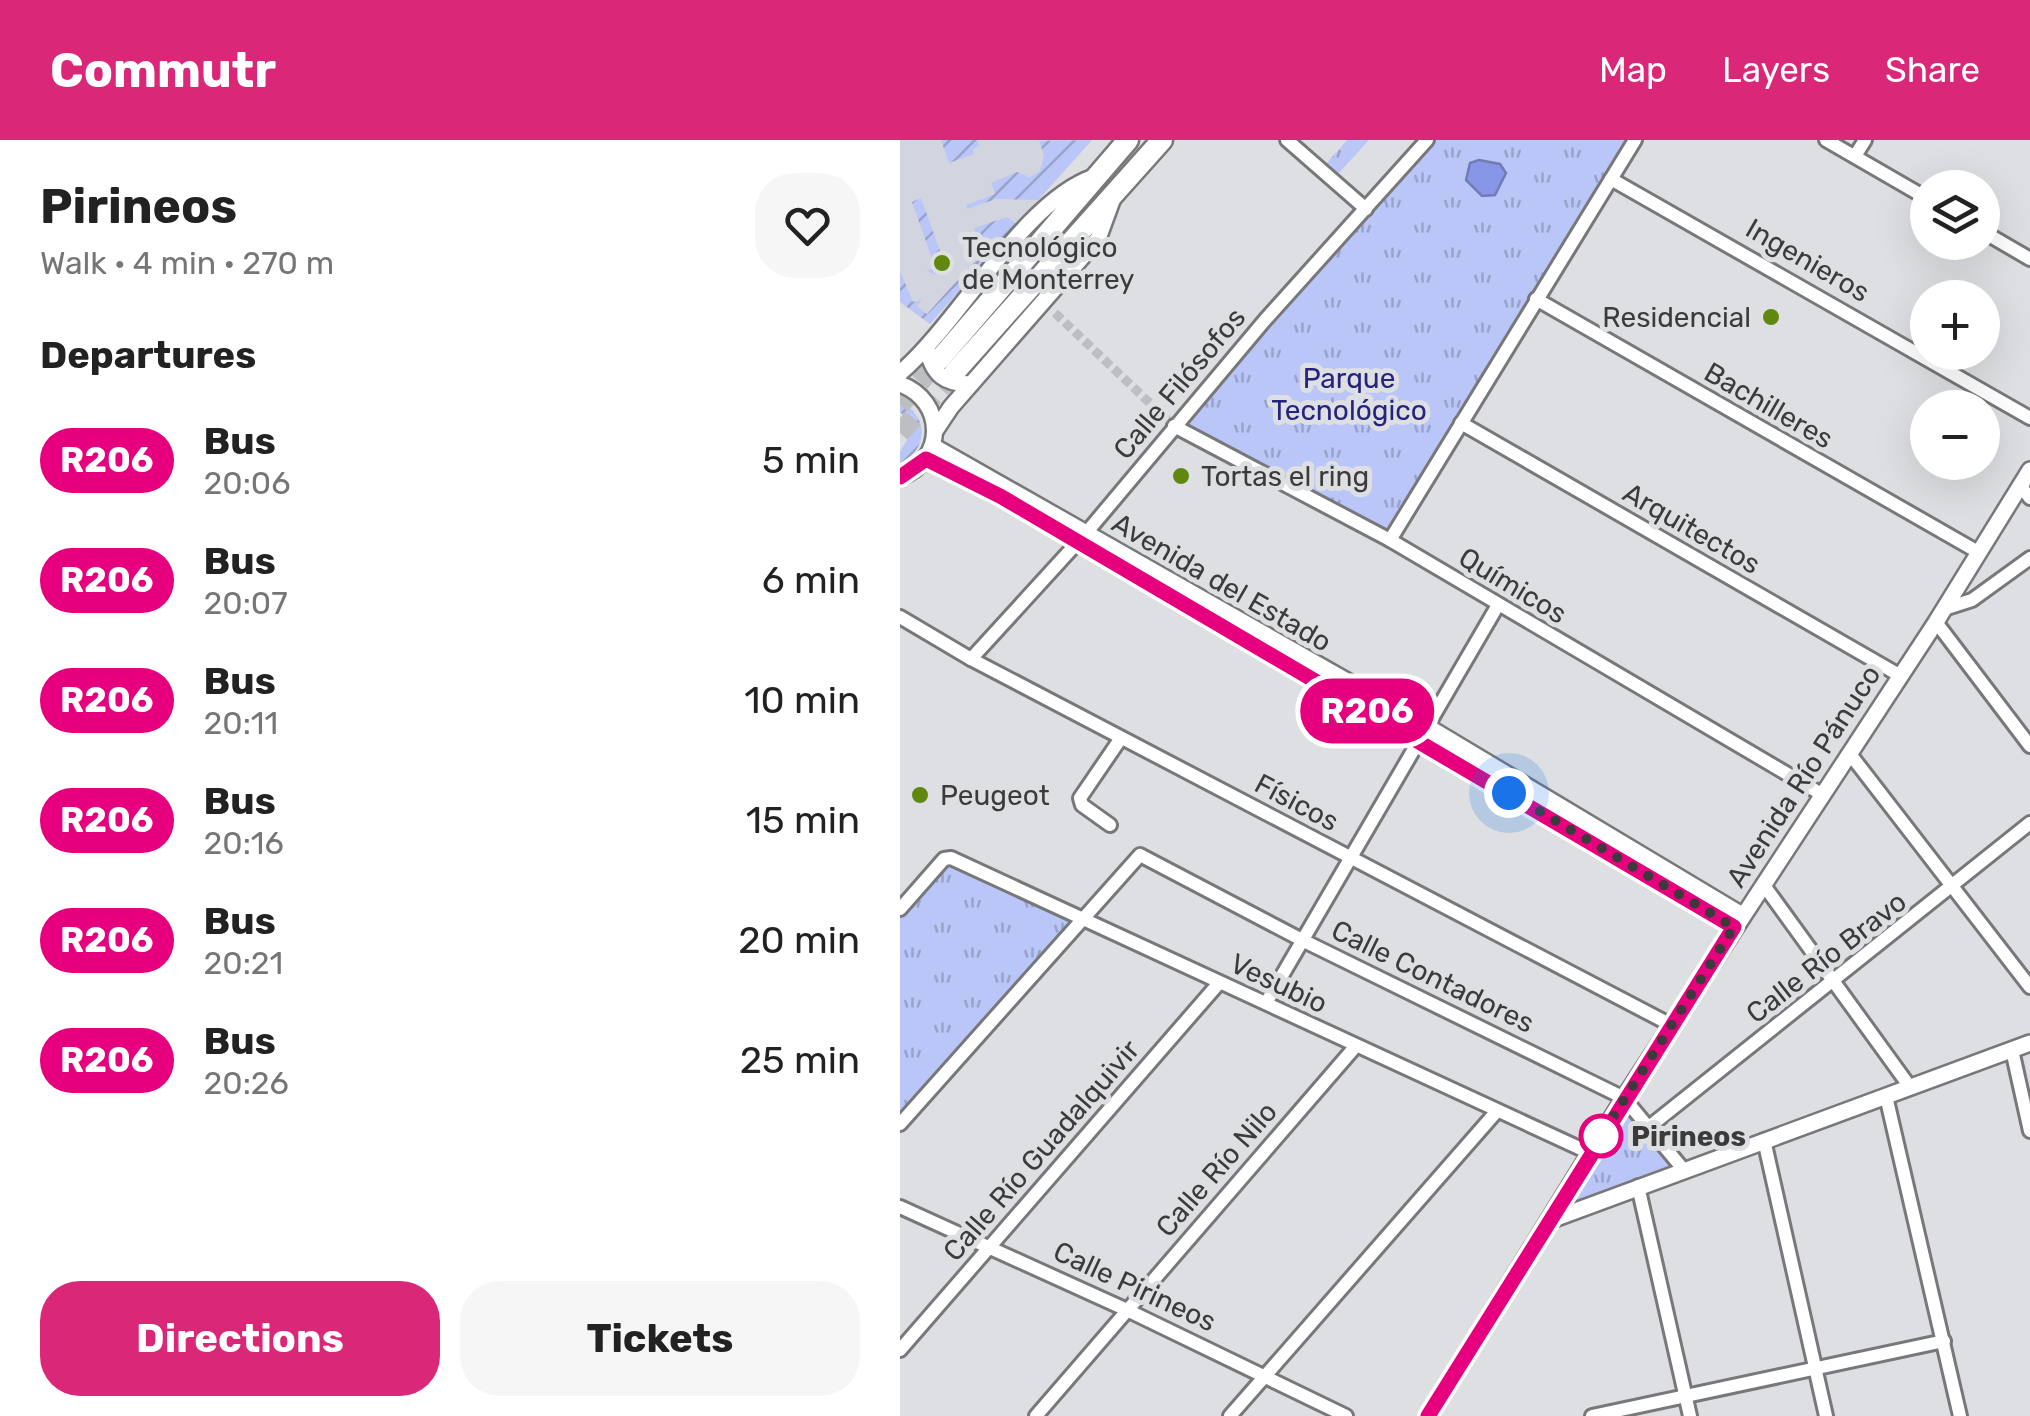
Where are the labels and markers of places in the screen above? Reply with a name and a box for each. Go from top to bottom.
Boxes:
place label: Tecnológico de Monterrey [962,231,1135,296]
marker: Tecnológico de Monterrey [931,252,953,274]
place label: Residencial [1602,301,1751,334]
marker: Residencial [1760,306,1782,328]
place label: Tortas el ring [1201,460,1369,493]
marker: Tortas el ring [1170,465,1192,487]
place label: Peugeot [940,779,1050,812]
marker: Peugeot [909,784,931,806]
marker: Pirineos [1580,1115,1622,1157]
place label: Pirineos [1631,1120,1746,1153]

